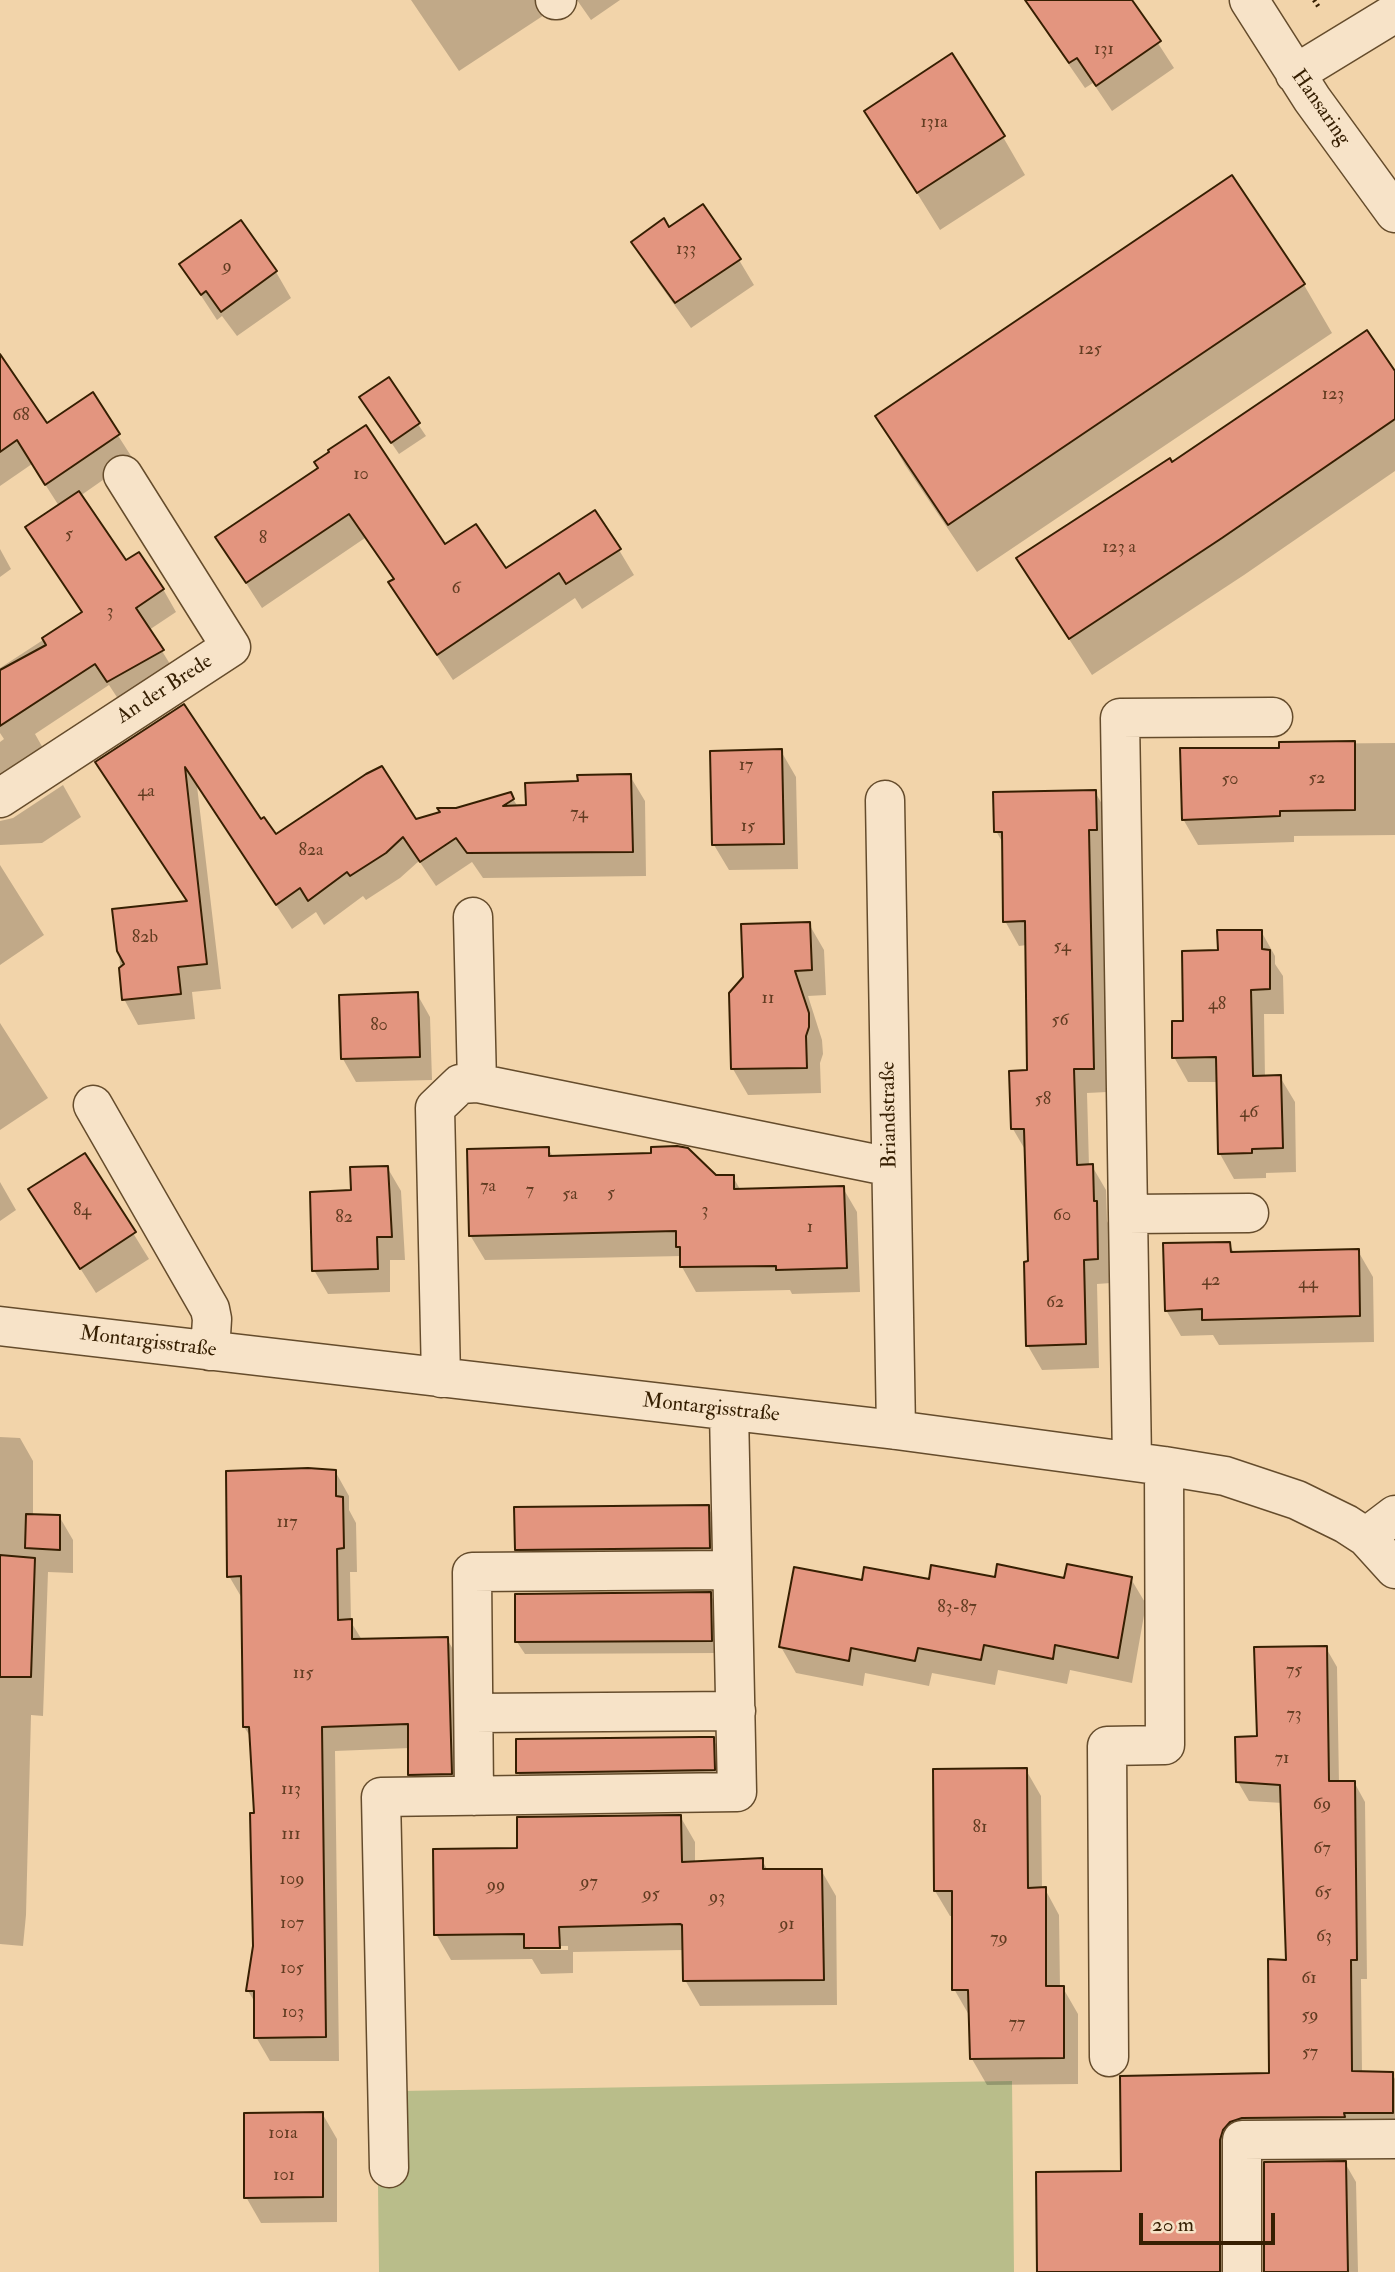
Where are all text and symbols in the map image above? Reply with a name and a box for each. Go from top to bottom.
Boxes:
house number: 131 [1094,39,1114,61]
street label: Hansaring [1285,65,1355,151]
house number: 131a [920,112,948,134]
house number: 133 [676,239,696,261]
house number: 9 [222,256,232,278]
house number: 125 [1078,339,1102,361]
house number: 123 [1322,384,1344,406]
house number: 68 [12,405,30,427]
house number: 10 [353,464,369,486]
house number: 5 [65,524,73,546]
house number: 8 [259,528,267,550]
house number: 123 a [1102,537,1136,559]
house number: 6 [451,578,461,600]
house number: 3 [107,601,113,623]
street label: An der Brede [112,650,218,730]
house number: 17 [739,755,753,777]
house number: 52 [1309,768,1325,790]
house number: 50 [1222,769,1238,791]
house number: 4a [137,781,155,803]
house number: 74 [570,803,588,825]
house number: 15 [741,816,755,838]
house number: 82a [299,840,323,862]
house number: 82b [132,927,158,949]
house number: 54 [1053,936,1071,958]
house number: 11 [762,988,774,1010]
house number: 48 [1208,994,1226,1016]
house number: 56 [1052,1010,1068,1032]
house number: 80 [370,1015,388,1037]
street label: Briandstraße [876,1061,904,1169]
house number: 58 [1035,1089,1051,1111]
house number: 46 [1240,1102,1258,1124]
house number: 7a [480,1176,496,1198]
house number: 7 [526,1180,534,1202]
house number: 5 [607,1183,615,1205]
house number: 5a [562,1184,578,1206]
house number: 84 [73,1200,91,1222]
house number: 3 [702,1200,708,1222]
house number: 60 [1053,1205,1071,1227]
house number: 82 [335,1207,353,1229]
house number: 1 [807,1217,813,1239]
house number: 42 [1202,1270,1220,1292]
house number: 44 [1298,1273,1318,1295]
house number: 62 [1046,1292,1064,1314]
street label: Montargisstraße [78,1322,218,1364]
street label: Montargisstraße [641,1389,781,1429]
house number: 117 [276,1512,298,1534]
house number: 83-87 [937,1597,977,1619]
house number: 75 [1286,1660,1302,1682]
house number: 115 [293,1663,313,1685]
house number: 73 [1286,1704,1302,1726]
house number: 71 [1275,1748,1289,1770]
house number: 113 [281,1779,301,1801]
house number: 69 [1313,1794,1331,1816]
house number: 81 [973,1817,987,1839]
house number: 111 [281,1824,301,1846]
house number: 67 [1313,1838,1331,1860]
house number: 109 [280,1869,304,1891]
house number: 97 [580,1872,598,1894]
house number: 99 [487,1875,505,1897]
house number: 65 [1315,1882,1331,1904]
house number: 95 [642,1884,660,1906]
house number: 93 [709,1887,725,1909]
house number: 107 [280,1913,304,1935]
house number: 91 [779,1914,795,1936]
house number: 63 [1316,1926,1332,1948]
house number: 79 [990,1928,1008,1950]
house number: 105 [280,1958,304,1980]
house number: 61 [1301,1968,1317,1990]
house number: 103 [282,2002,304,2024]
house number: 59 [1301,2005,1319,2027]
house number: 77 [1009,2013,1025,2035]
house number: 57 [1302,2042,1318,2064]
house number: 101a [268,2123,298,2145]
house number: 101 [273,2165,295,2187]
scale bar [1143,2198,1280,2242]
text: 20 m [1152,2211,1194,2238]

